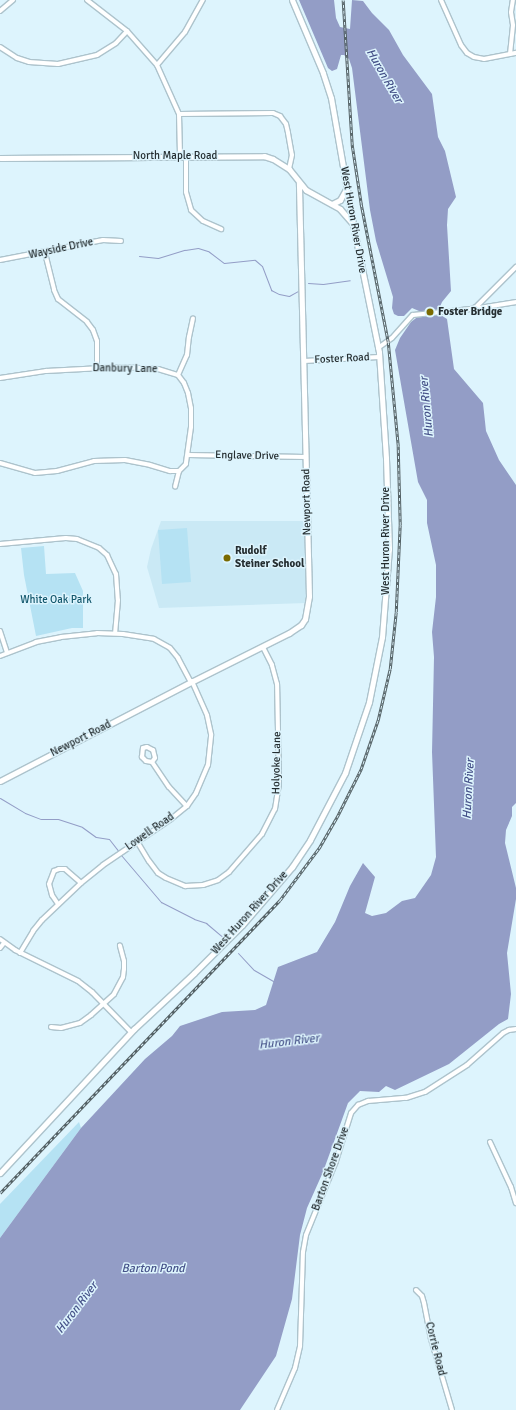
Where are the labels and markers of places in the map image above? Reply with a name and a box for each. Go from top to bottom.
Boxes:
place label: Foster Bridge [438,305,502,319]
marker: Foster Bridge [425,307,435,317]
place label: Rudolf Steiner School [235,545,304,571]
marker: Rudolf Steiner School [222,553,232,563]

